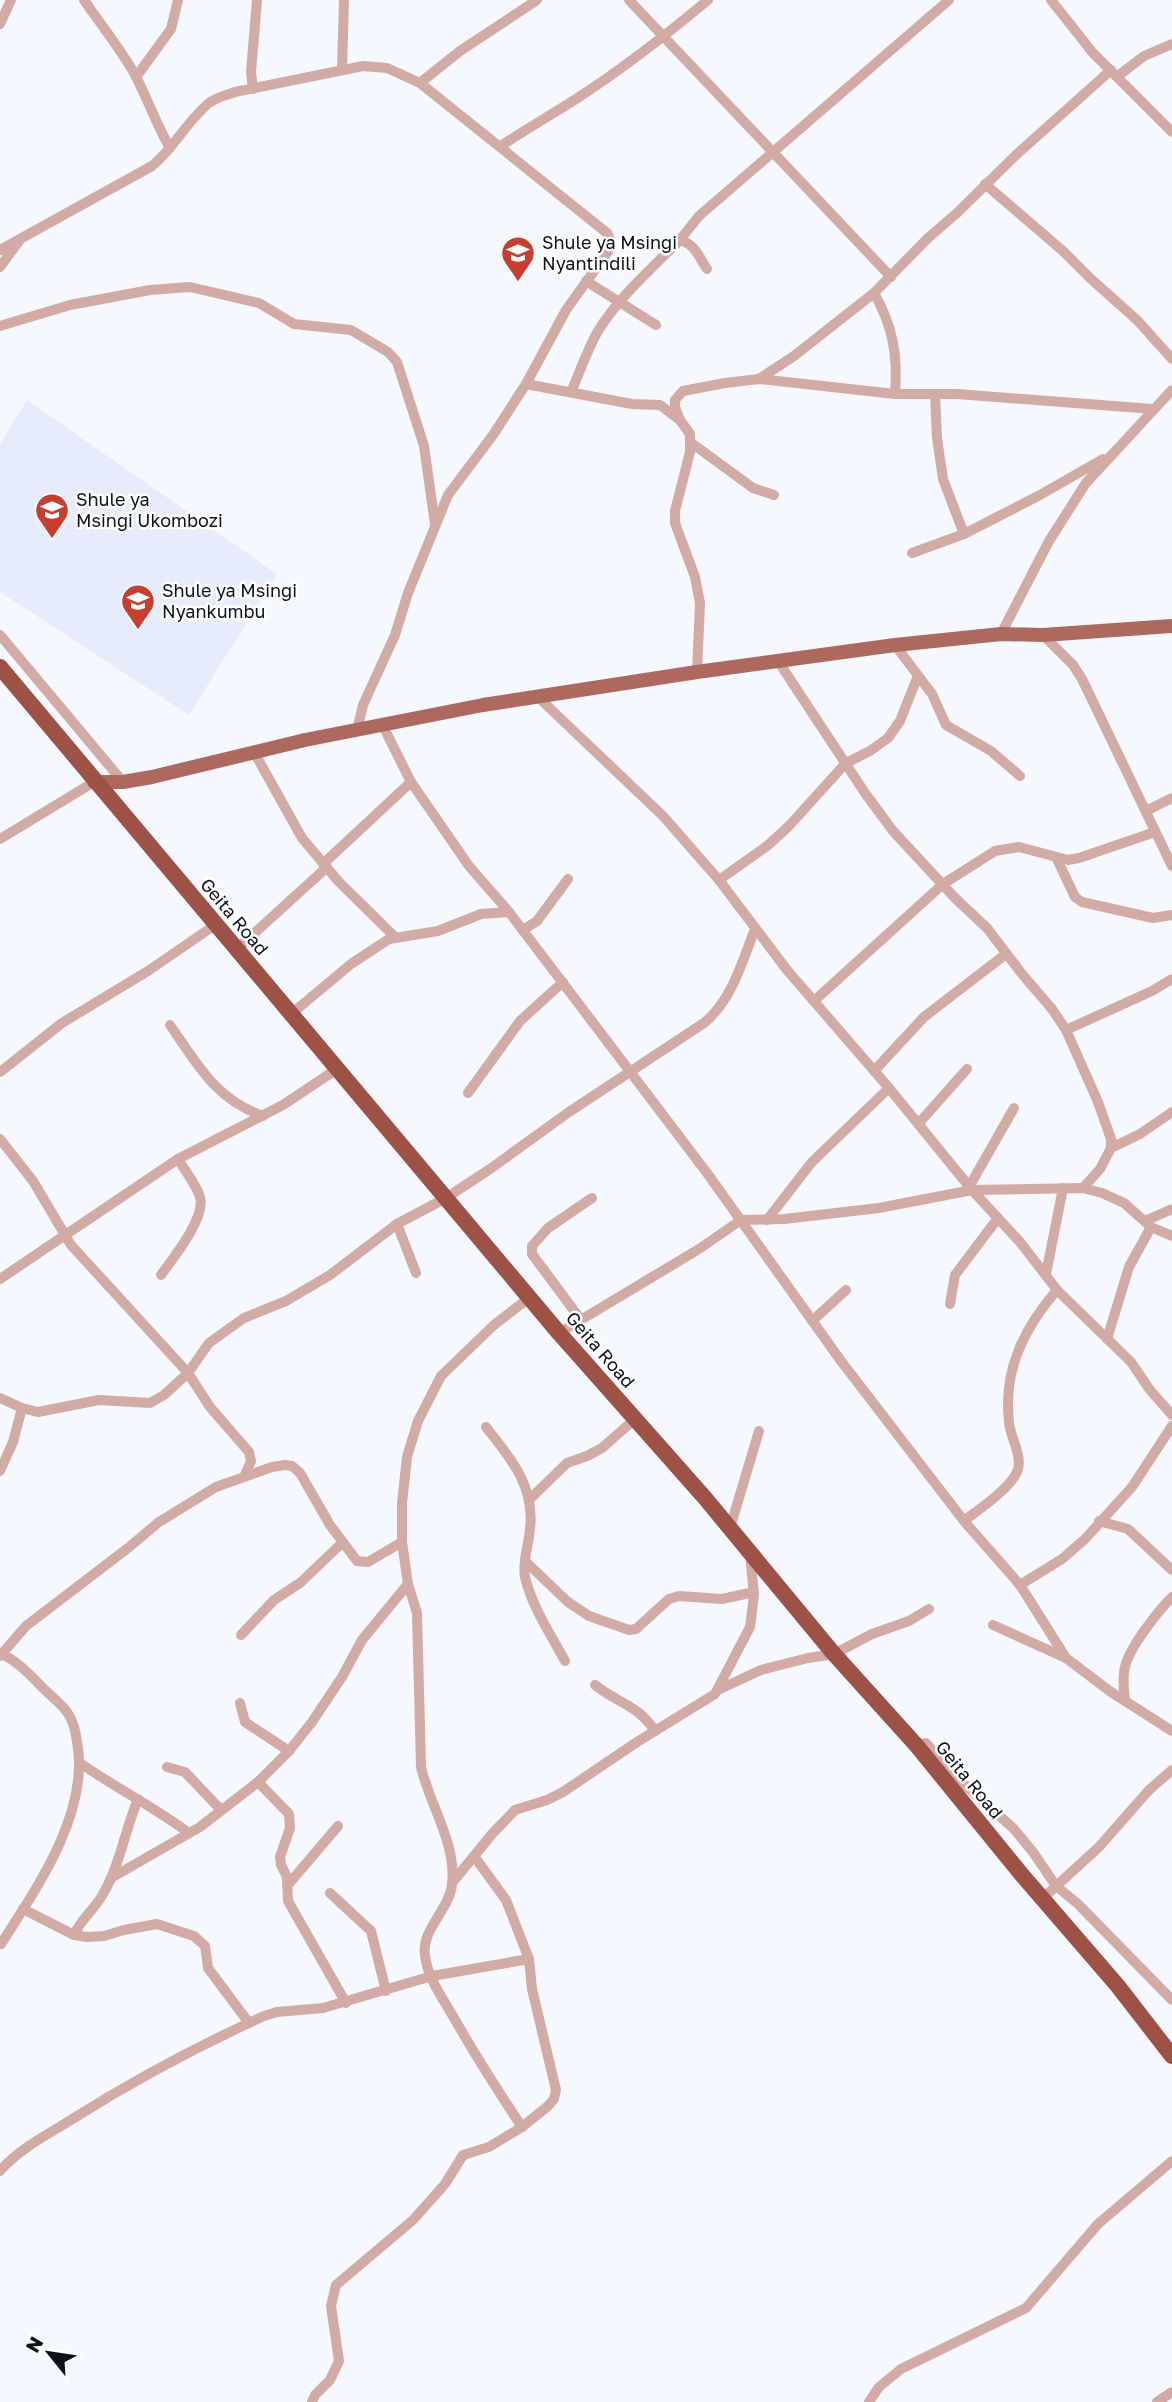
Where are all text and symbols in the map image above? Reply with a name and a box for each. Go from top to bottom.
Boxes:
place label: Shule ya Msingi Nyantindili [542,231,677,274]
school or university icon: Shule ya Msingi Nyantindili [499,234,537,283]
place label: Shule ya Msingi Ukombozi [76,488,223,531]
school or university icon: Shule ya Msingi Ukombozi [33,491,71,540]
place label: Shule ya Msingi Nyankumbu [162,579,297,622]
school or university icon: Shule ya Msingi Nyankumbu [119,582,157,631]
street label: Geita Road [196,873,273,959]
street label: Geita Road [562,1307,640,1392]
street label: Geita Road [932,1736,1008,1823]
north arrow [14,2318,84,2388]
text: N [20,2332,47,2356]

